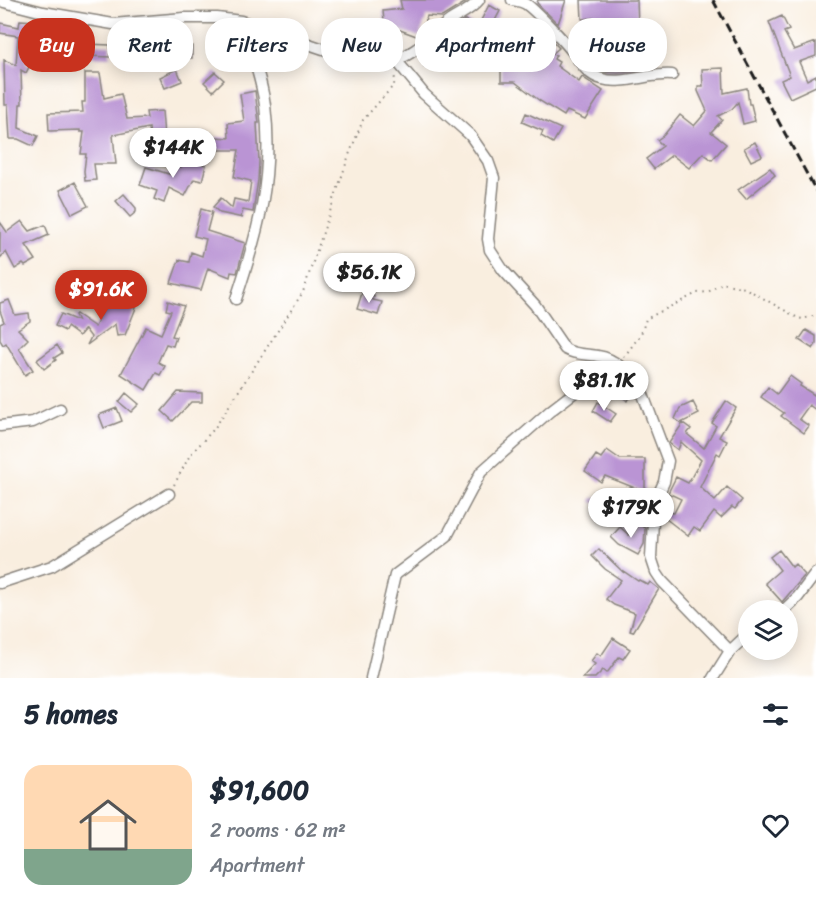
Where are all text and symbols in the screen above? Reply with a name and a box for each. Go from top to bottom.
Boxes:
chip: Buy [18,18,95,72]
chip: Rent [107,18,193,72]
chip: Filters [205,18,309,72]
chip: New [321,18,403,72]
chip: Apartment [415,18,556,72]
chip: House [568,18,667,72]
pin: $144K [131,128,215,179]
text: $144K [143,130,203,165]
pin: $56.1K [320,253,418,304]
text: $56.1K [337,255,401,290]
pin: $91.6K [52,270,150,321]
text: $91.6K [69,272,133,307]
pin: $81.1K [555,361,653,412]
text: $81.1K [574,363,634,398]
pin: $179K [589,488,673,539]
text: $179K [602,490,660,525]
map controls [738,600,798,660]
button: layers [738,600,798,660]
text: 5 homes [24,691,117,737]
icon: filters [759,698,792,731]
text: $91,600 [210,767,309,813]
icon: home [72,789,144,861]
icon: heart [759,809,792,842]
text: 2 rooms · 62 m² [210,813,346,848]
text: Apartment [210,848,304,883]

